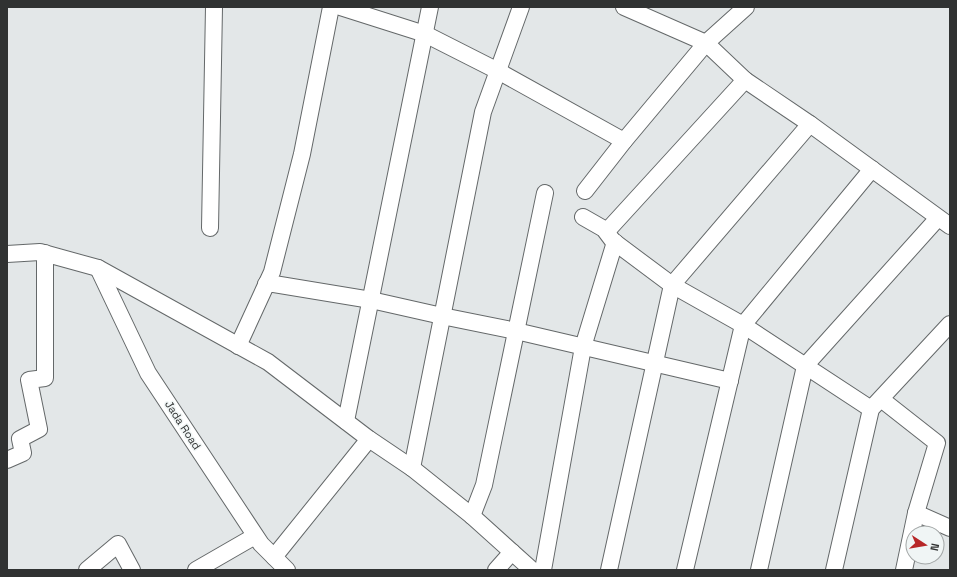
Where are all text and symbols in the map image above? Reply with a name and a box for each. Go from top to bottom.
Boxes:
street label: Jada Road [162,398,204,452]
north arrow [905,525,945,565]
text: N [927,542,942,552]

